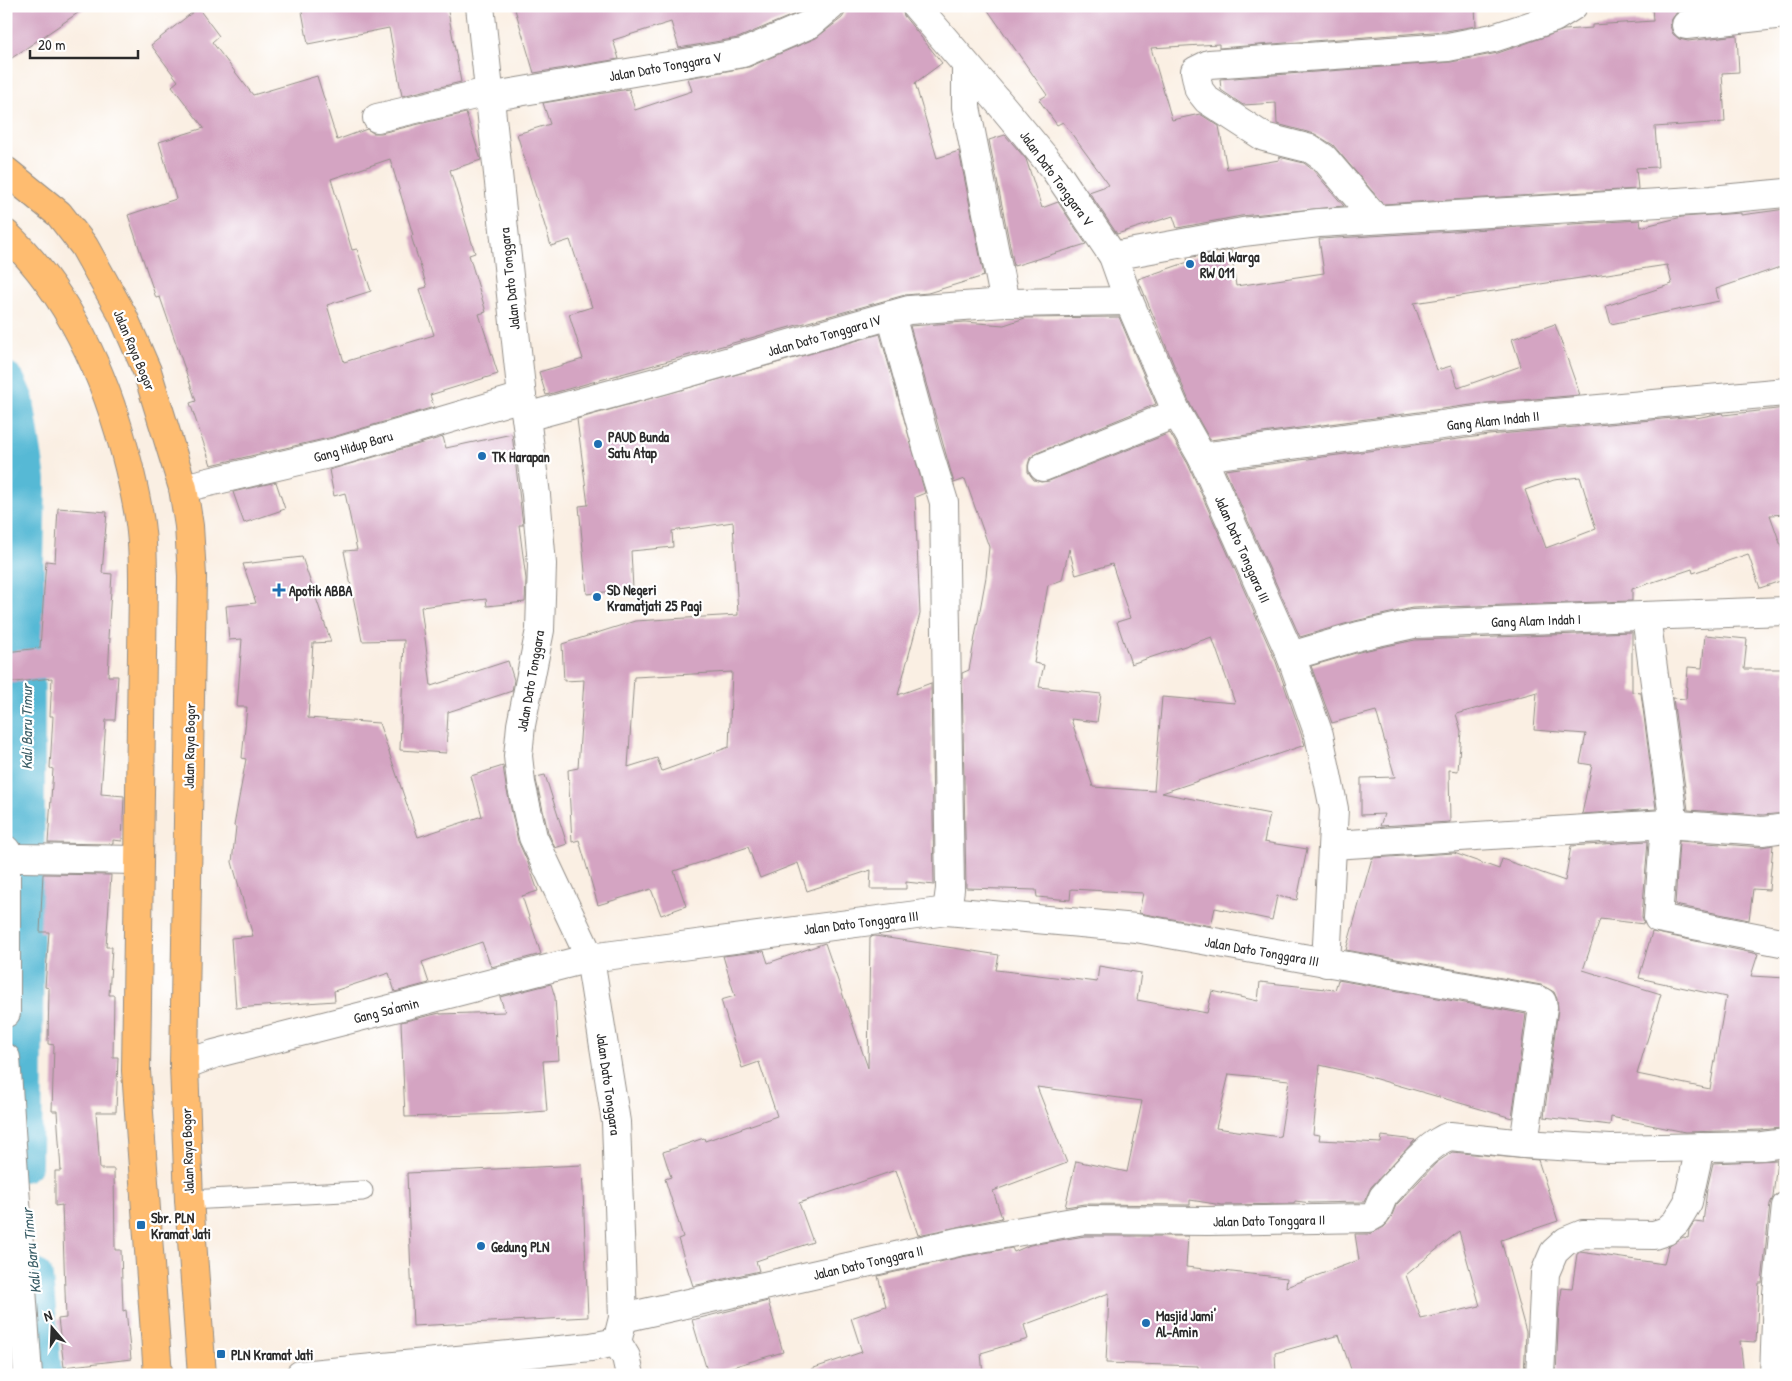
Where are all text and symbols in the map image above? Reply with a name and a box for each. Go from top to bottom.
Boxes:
scale bar [30,28,138,60]
text: 20 m [38,34,65,55]
street label: Jalan Dato Tonggara V [607,47,723,86]
street label: Jalan Dato Tonggara V [1015,126,1098,230]
street label: Jalan Dato Tonggara [494,226,525,331]
place label: Balai Warga RW 011 [1200,247,1260,282]
marker: Balai Warga RW 011 [1184,258,1196,270]
street label: Jalan Raya Bogor [109,307,161,394]
street label: Jalan Dato Tonggara IV [765,310,883,361]
street label: Gang Alam Indah II [1446,406,1540,435]
street label: Gang Hidup Baru [311,426,395,467]
place label: PAUD Bunda Satu Atap [608,427,670,464]
marker: PAUD Bunda Satu Atap [592,438,604,450]
place label: TK Harapan [491,447,550,468]
marker: TK Harapan [476,450,488,462]
street label: Jalan Dato Tonggara III [1210,492,1275,606]
place label: SD Negeri Kramatjati 25 Pagi [607,580,702,617]
place label: Apotik ABBA [289,581,352,602]
marker: Apotik ABBA [273,584,285,596]
marker: SD Negeri Kramatjati 25 Pagi [591,591,603,603]
street label: Gang Alam Indah I [1491,609,1581,632]
street label: Jalan Dato Tonggara [512,628,549,733]
water label: Kali Baru Timur [16,682,37,770]
street label: Jalan Raya Bogor [179,702,200,789]
street label: Jalan Dato Tonggara III [802,906,920,939]
street label: Jalan Dato Tonggara III [1203,932,1321,971]
street label: Gang Sa'amin [351,993,421,1028]
street label: Jalan Dato Tonggara [591,1032,626,1137]
street label: Jalan Raya Bogor [176,1107,199,1194]
water label: Kali Baru Timur [16,1205,46,1295]
place label: Sbr. PLN Kramat Jati [151,1208,211,1243]
street label: Jalan Dato Tonggara II [1213,1210,1325,1231]
marker: Sbr. PLN Kramat Jati [135,1219,147,1231]
place label: Gedung PLN [491,1237,550,1258]
marker: Gedung PLN [475,1240,487,1252]
street label: Jalan Dato Tonggara II [811,1240,925,1285]
north arrow [28,1304,78,1354]
text: N [41,1305,55,1325]
place label: Masjid Jami' Al-Amin [1156,1306,1216,1341]
marker: Masjid Jami' Al-Amin [1140,1317,1152,1329]
place label: PLN Kramat Jati [231,1345,313,1364]
marker: PLN Kramat Jati [215,1348,227,1360]

